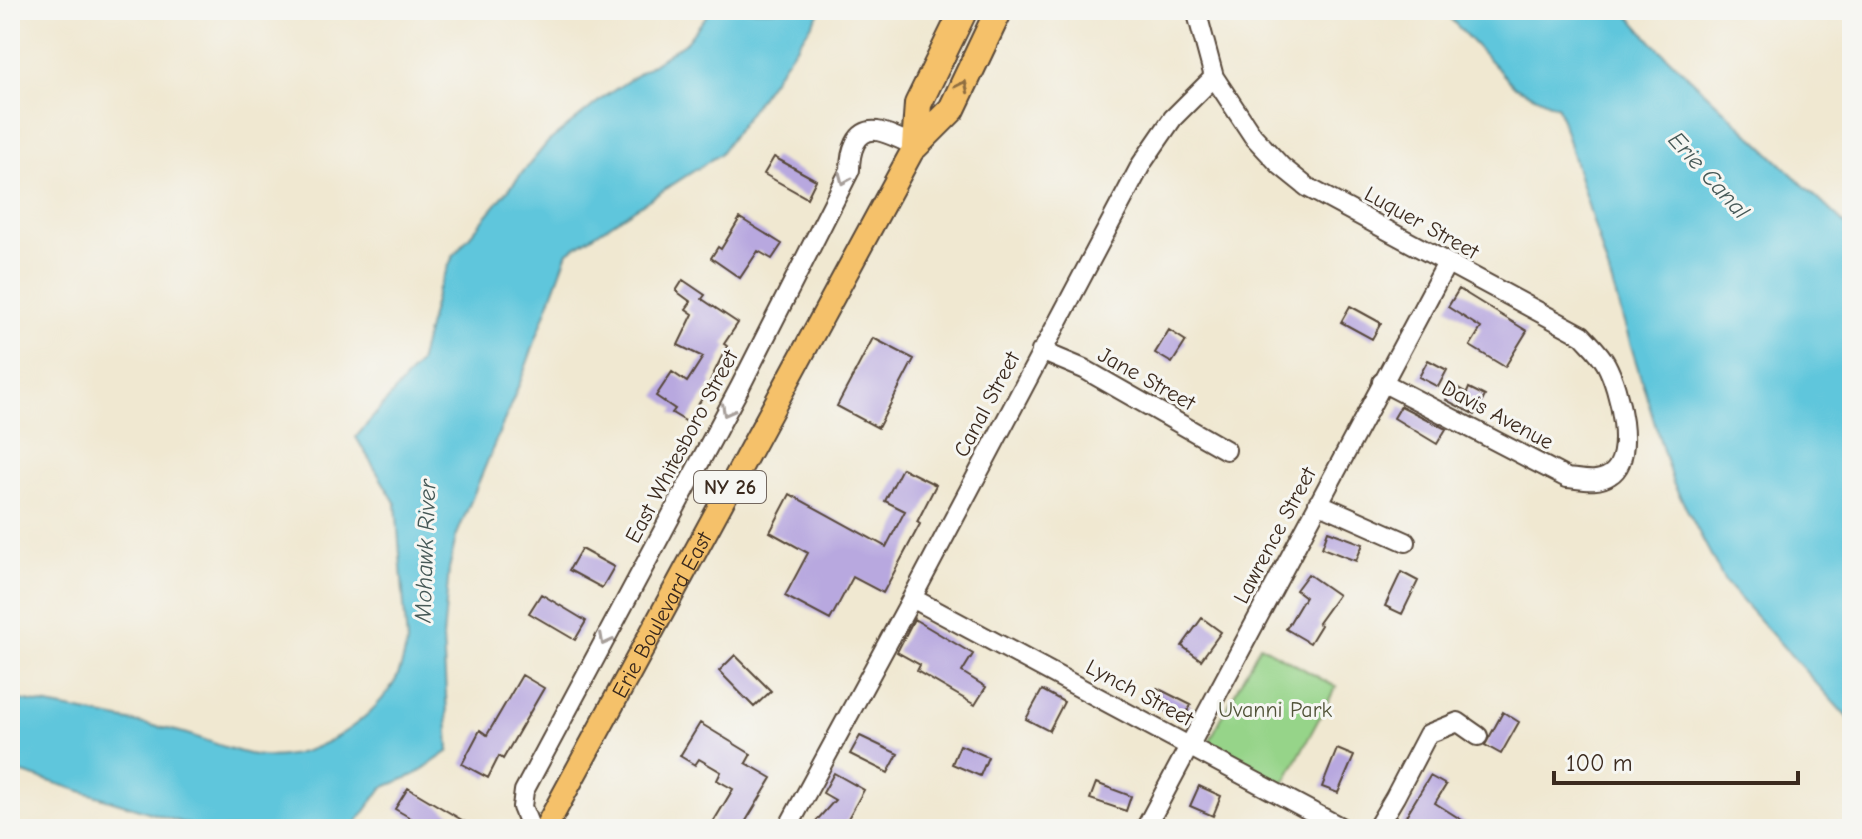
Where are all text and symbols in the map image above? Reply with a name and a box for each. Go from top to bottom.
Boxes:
one-way arrow [953,79,969,94]
water label: Erie Canal [1663,126,1756,225]
one-way arrow [838,171,854,185]
street label: Luquer Street [1360,181,1484,265]
street label: Jane Street [1093,342,1200,417]
street label: East Whitesboro Street [620,345,744,547]
street label: Canal Street [948,347,1026,462]
street label: Davis Avenue [1437,375,1558,455]
one-way arrow [722,403,737,417]
street label: Lawrence Street [1228,462,1322,608]
road number: NY 26 [694,471,766,503]
water label: Mohawk River [408,477,442,624]
street label: Erie Boulevard East [607,527,718,703]
one-way arrow [599,632,614,647]
street label: Lynch Street [1081,654,1198,732]
park label: Uvanni Park [1218,697,1332,723]
scale bar [1554,735,1798,785]
text: 100 m [1566,749,1633,777]

